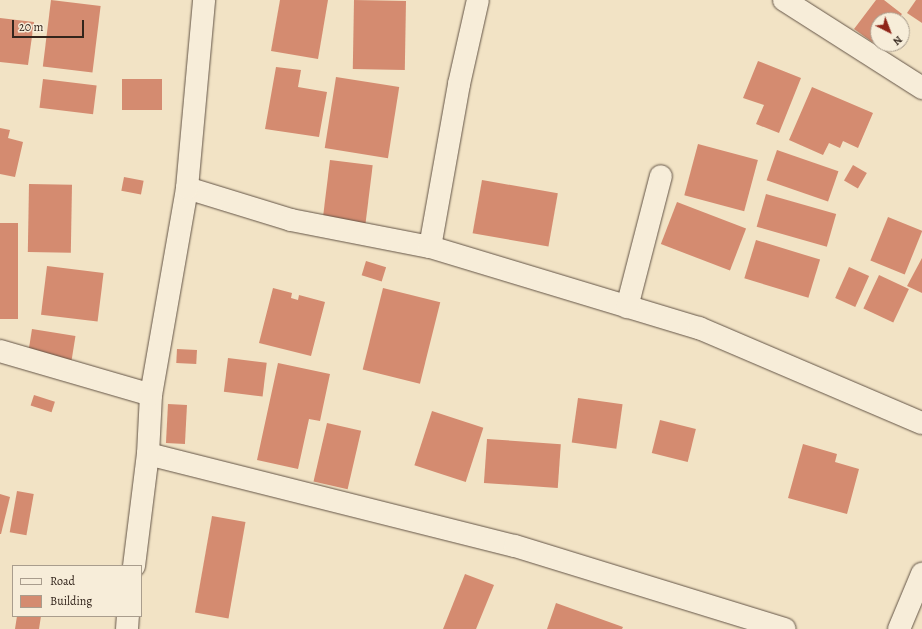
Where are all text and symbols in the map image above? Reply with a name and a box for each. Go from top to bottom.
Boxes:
scale bar [14,12,86,38]
north arrow [870,12,910,52]
text: 20 m [19,19,43,35]
text: N [890,32,906,49]
legend [12,565,142,617]
text: Road [50,573,75,589]
text: Building [50,593,92,609]

